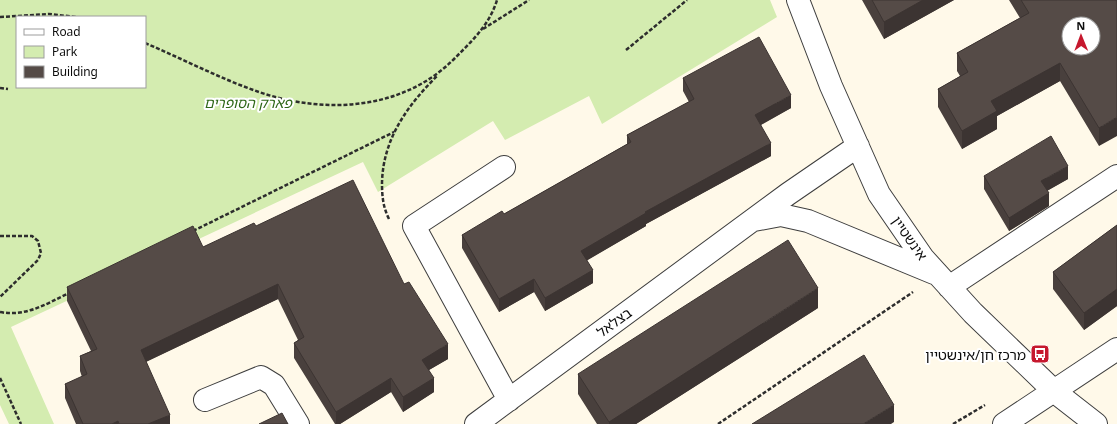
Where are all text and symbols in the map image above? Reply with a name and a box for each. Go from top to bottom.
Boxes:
legend [16,16,146,88]
north arrow [1061,16,1101,56]
text: N [1076,18,1085,33]
text: Road [52,23,80,40]
text: Park [52,43,78,60]
text: Building [52,63,98,80]
park label: פארק הסופרים [204,93,294,112]
street label: אינשטיין [888,212,932,264]
street label: בצלאל [593,303,635,341]
bus stop icon: מרכז חן/אינשטיין [1029,343,1051,365]
place label: מרכז חן/אינשטיין [925,345,1026,364]

